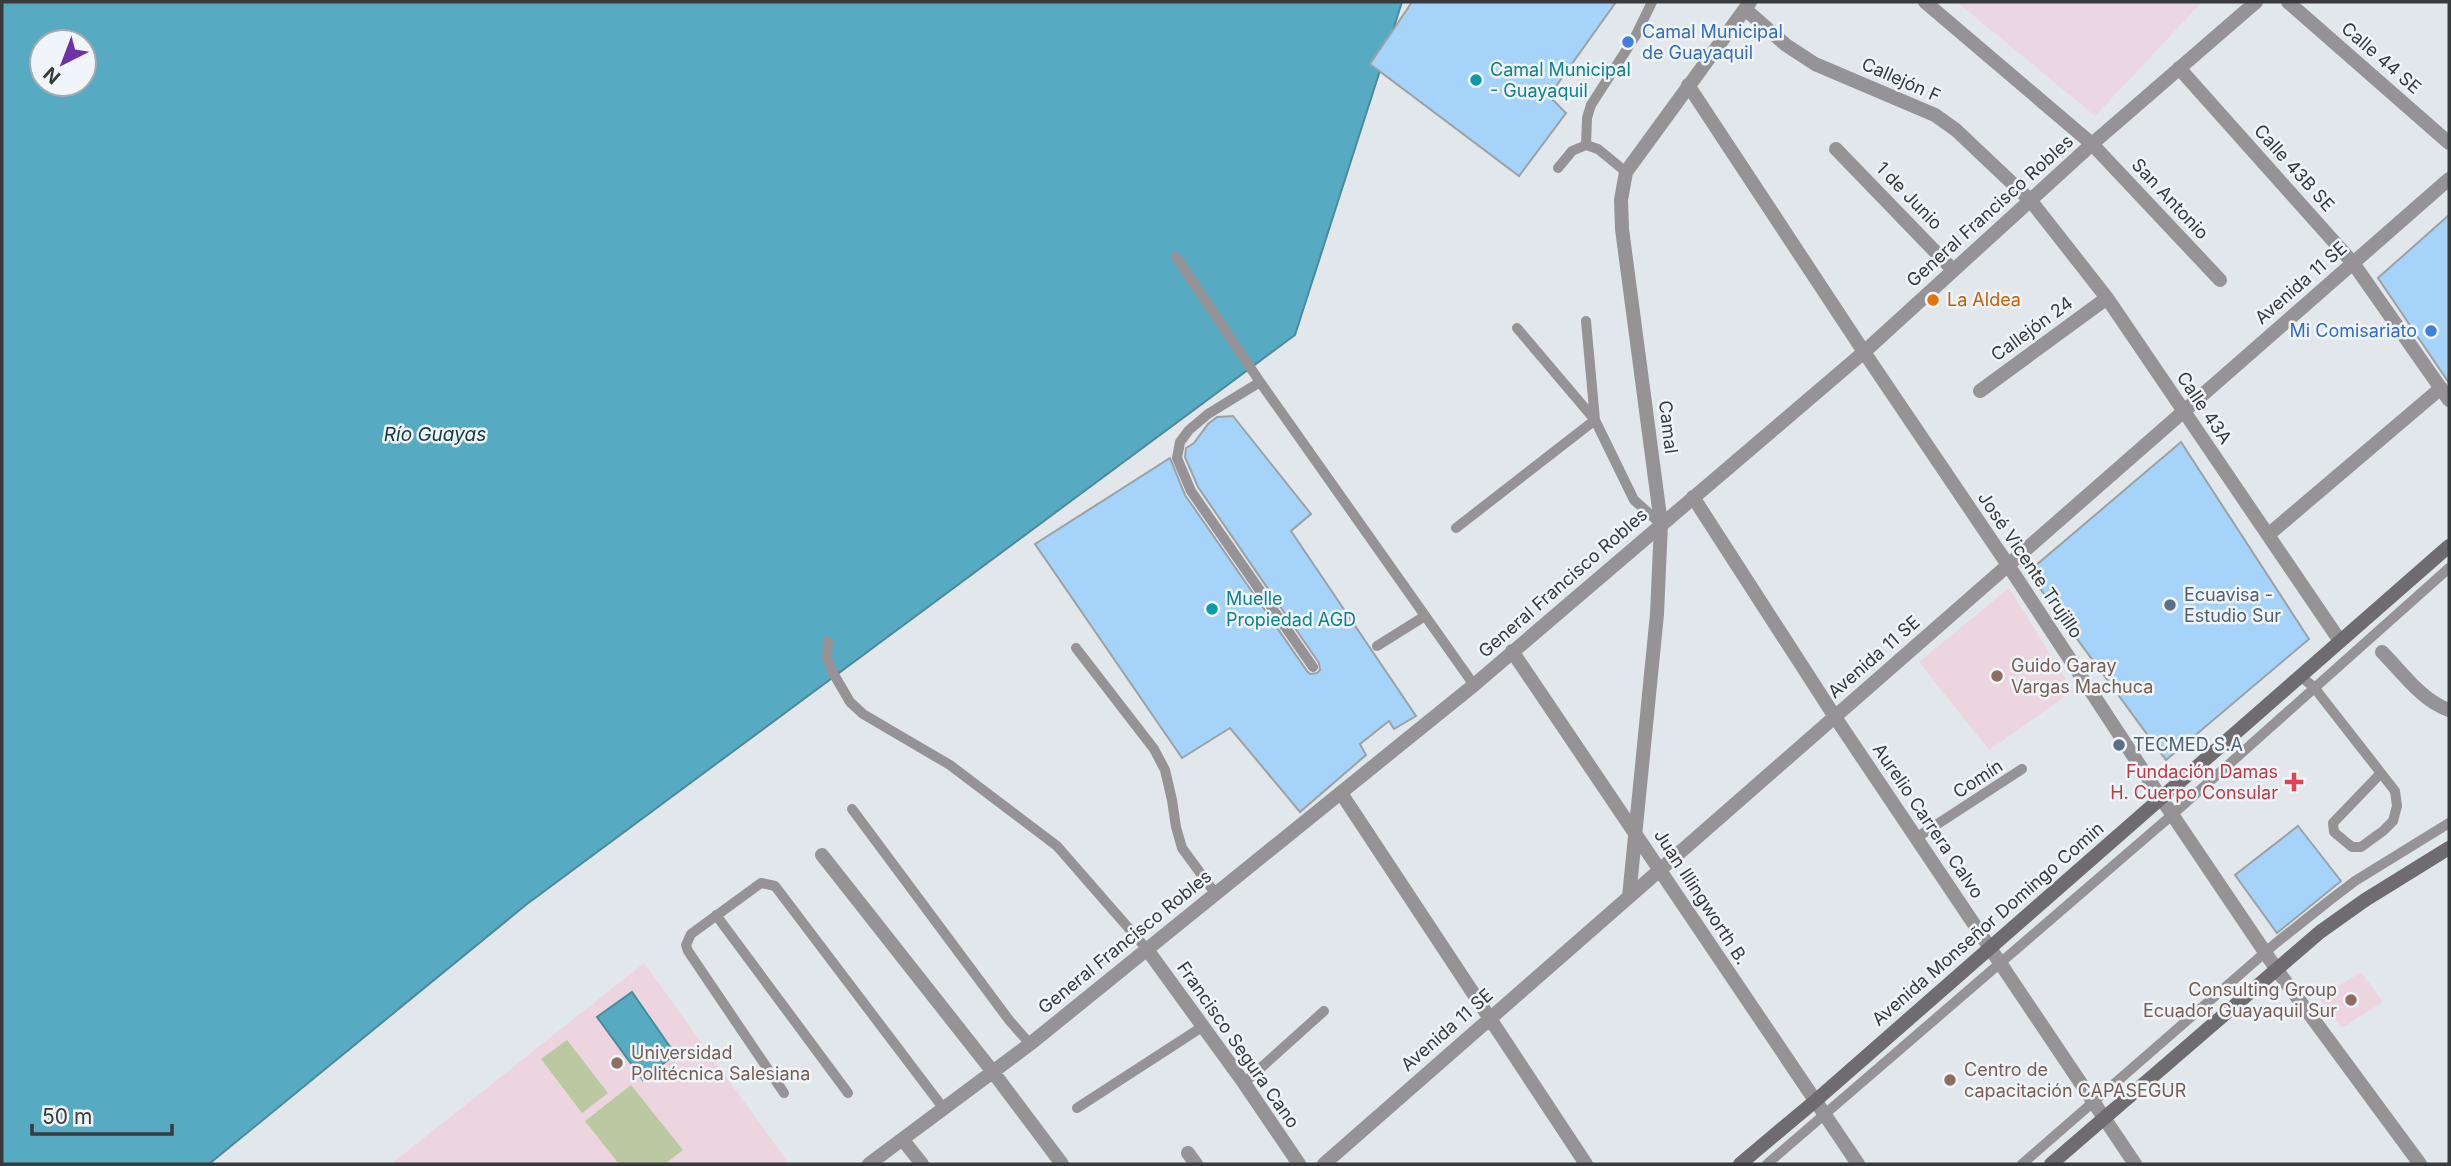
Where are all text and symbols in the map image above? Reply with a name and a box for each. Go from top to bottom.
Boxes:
street label: Calle 44 SE [2337,17,2425,98]
place label: Camal Municipal de Guayaquil [1642,21,1783,63]
north arrow [28,28,98,98]
marker: Camal Municipal de Guayaquil [1620,34,1636,50]
street label: Callejón F [1859,53,1944,106]
place label: Camal Municipal - Guayaquil [1490,59,1631,101]
text: N [39,62,65,89]
marker: Camal Municipal - Guayaquil [1468,72,1484,88]
street label: Calle 43B SE [2250,120,2339,215]
street label: General Francisco Robles [1902,130,2077,291]
street label: San Antonio [2128,154,2213,243]
street label: 1 de Junio [1872,158,1947,234]
street label: Avenida 11 SE [2250,237,2351,328]
place label: La Aldea [1947,289,2021,310]
marker: La Aldea [1925,292,1941,308]
street label: Callejón 24 [1987,292,2077,365]
place label: Mi Comisariato [2290,320,2417,341]
marker: Mi Comisariato [2423,323,2439,339]
street label: Calle 43A [2173,368,2236,448]
street label: Camal [1655,399,1682,455]
water label: Río Guayas [384,423,486,446]
street label: José Vicente Trujillo [1974,488,2087,642]
street label: General Francisco Robles [1474,504,1651,662]
place label: Ecuavisa - Estudio Sur [2184,584,2281,626]
place label: Muelle Propiedad AGD [1226,588,1356,630]
marker: Ecuavisa - Estudio Sur [2162,597,2178,613]
marker: Muelle Propiedad AGD [1204,601,1220,617]
street label: Avenida 11 SE [1823,611,1924,702]
place label: Guido Garay Vargas Machuca [2011,655,2153,697]
marker: Guido Garay Vargas Machuca [1989,668,2005,684]
place label: TECMED S.A [2133,734,2243,755]
marker: TECMED S.A [2111,737,2127,753]
street label: Aurelio Carrera Calvo [1869,739,1988,902]
street label: Comín [1949,755,2006,802]
place label: Fundación Damas H. Cuerpo Consular [2110,761,2278,803]
marker: Fundación Damas H. Cuerpo Consular [2284,772,2304,792]
street label: Avenida Monseñor Domingo Comin [1868,817,2108,1030]
street label: Juan Illingworth B. [1650,825,1753,968]
street label: General Francisco Robles [1034,865,1216,1018]
street label: Francisco Segura Cano [1173,957,1304,1132]
place label: Consulting Group Ecuador Guayaquil Sur [2143,979,2337,1021]
street label: Avenida 11 SE [1396,984,1497,1075]
marker: Consulting Group Ecuador Guayaquil Sur [2343,992,2359,1008]
place label: Universidad Politécnica Salesiana [631,1042,810,1084]
marker: Universidad Politécnica Salesiana [609,1055,625,1071]
place label: Centro de capacitación CAPASEGUR [1964,1059,2187,1101]
marker: Centro de capacitación CAPASEGUR [1942,1072,1958,1088]
scale bar [32,1092,172,1136]
text: 50 m [42,1104,92,1129]

